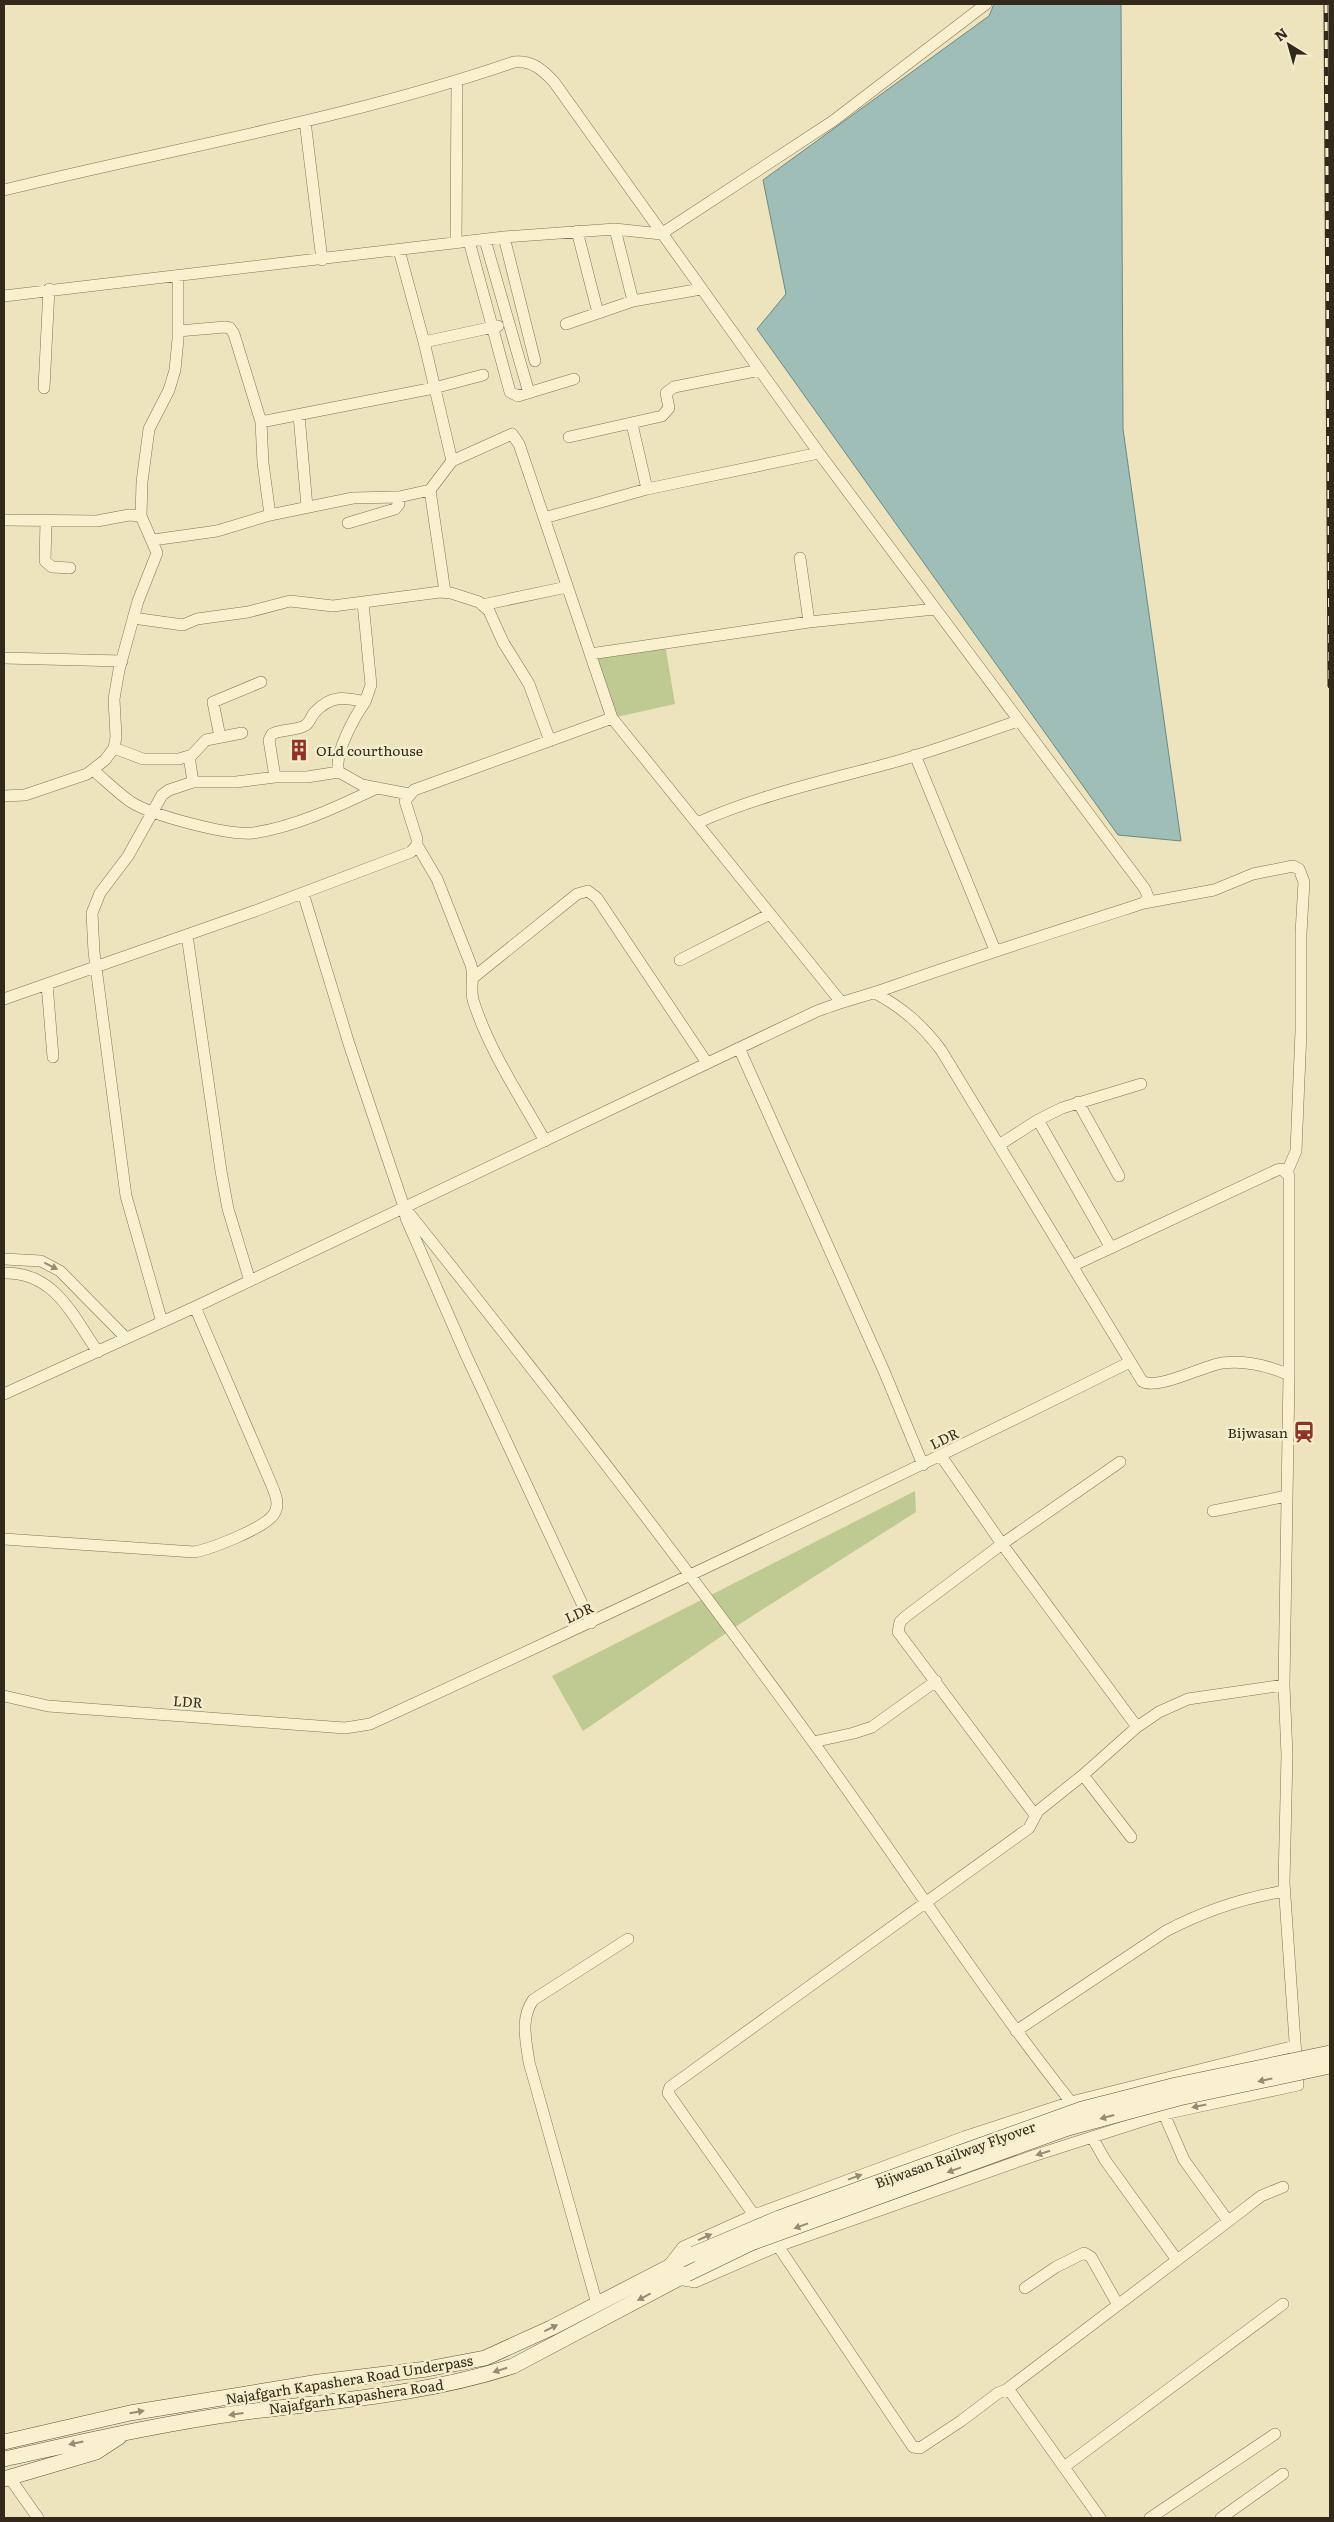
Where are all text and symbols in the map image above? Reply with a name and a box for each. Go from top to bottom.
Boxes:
north arrow [1264,20,1314,70]
text: N [1270,22,1291,45]
building icon: OLd courthouse [286,737,312,763]
place label: OLd courthouse [316,740,423,760]
one-way arrow [44,1262,59,1270]
station icon: Bijwasan [1291,1419,1317,1445]
street label: LDR [926,1422,962,1454]
place label: Bijwasan [1228,1422,1288,1442]
street label: LDR [561,1597,597,1627]
street label: LDR [172,1690,204,1712]
one-way arrow [1258,2076,1273,2084]
one-way arrow [1191,2102,1206,2110]
one-way arrow [1100,2113,1115,2121]
street label: Bijwasan Railway Flyover [872,2116,1038,2192]
one-way arrow [1035,2149,1050,2157]
one-way arrow [946,2166,961,2174]
one-way arrow [848,2173,863,2180]
one-way arrow [793,2222,808,2230]
one-way arrow [697,2233,712,2241]
one-way arrow [637,2293,651,2301]
one-way arrow [543,2324,558,2332]
street label: Najafgarh Kapashera Road Underpass [224,2351,474,2407]
one-way arrow [492,2367,507,2375]
street label: Najafgarh Kapashera Road [268,2375,444,2417]
one-way arrow [129,2408,145,2416]
one-way arrow [228,2410,244,2418]
one-way arrow [69,2439,84,2447]

